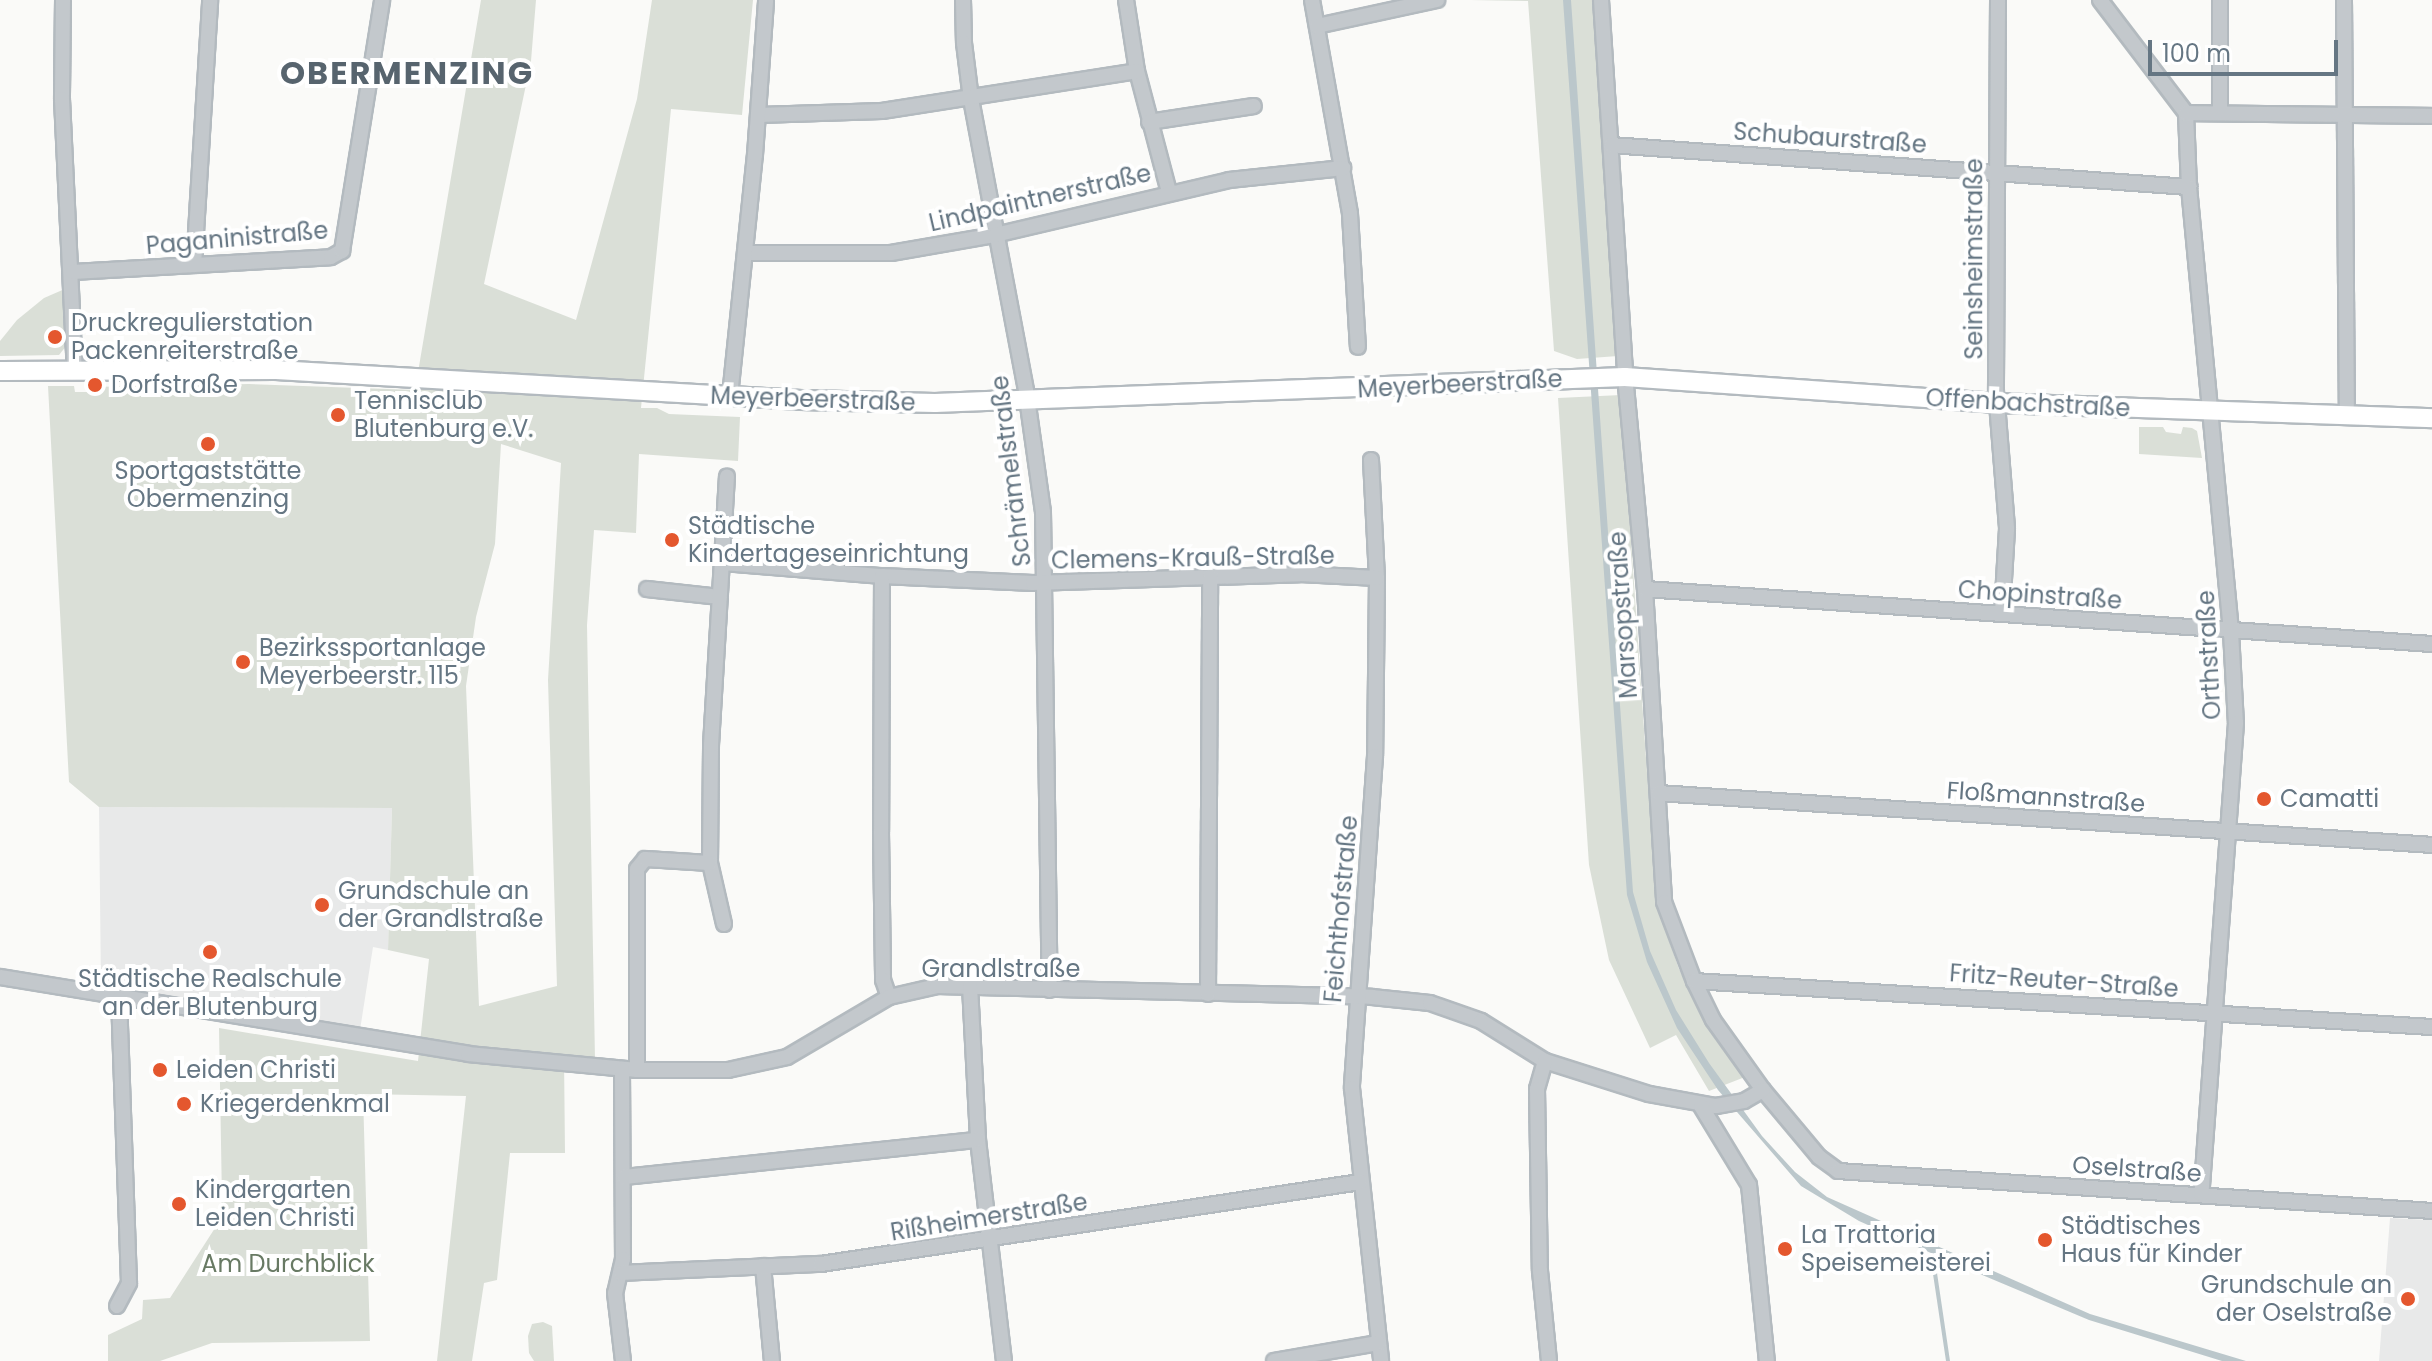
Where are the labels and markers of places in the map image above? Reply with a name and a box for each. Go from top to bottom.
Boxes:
place label: Druckregulierstation Packenreiterstraße [71,309,313,365]
marker: Druckregulierstation Packenreiterstraße [46,328,64,346]
place label: Dorfstraße [111,371,238,399]
marker: Dorfstraße [86,376,104,394]
place label: Tennisclub Blutenburg e.V. [354,387,533,443]
marker: Tennisclub Blutenburg e.V. [329,406,347,424]
marker: Sportgaststätte Obermenzing [199,435,217,453]
place label: Sportgaststätte Obermenzing [115,457,301,513]
place label: Städtische Kindertageseinrichtung [688,512,969,568]
marker: Städtische Kindertageseinrichtung [663,531,681,549]
place label: Bezirkssportanlage Meyerbeerstr. 115 [259,634,486,690]
marker: Bezirkssportanlage Meyerbeerstr. 115 [234,653,252,671]
place label: Camatti [2280,785,2379,813]
marker: Camatti [2255,790,2273,808]
place label: Grundschule an der Grandlstraße [338,877,543,933]
marker: Grundschule an der Grandlstraße [313,896,331,914]
marker: Städtische Realschule an der Blutenburg [201,943,219,961]
place label: Städtische Realschule an der Blutenburg [78,965,342,1021]
place label: Leiden Christi [176,1056,336,1084]
marker: Leiden Christi [151,1061,169,1079]
place label: Kriegerdenkmal [200,1090,390,1118]
marker: Kriegerdenkmal [175,1095,193,1113]
place label: Kindergarten Leiden Christi [195,1176,355,1232]
marker: Kindergarten Leiden Christi [170,1195,188,1213]
place label: Städtisches Haus für Kinder [2061,1212,2242,1268]
place label: La Trattoria Speisemeisterei [1801,1221,1991,1277]
marker: Städtisches Haus für Kinder [2036,1231,2054,1249]
marker: La Trattoria Speisemeisterei [1776,1240,1794,1258]
place label: Grundschule an der Oselstraße [2201,1271,2392,1327]
marker: Grundschule an der Oselstraße [2399,1290,2417,1308]

